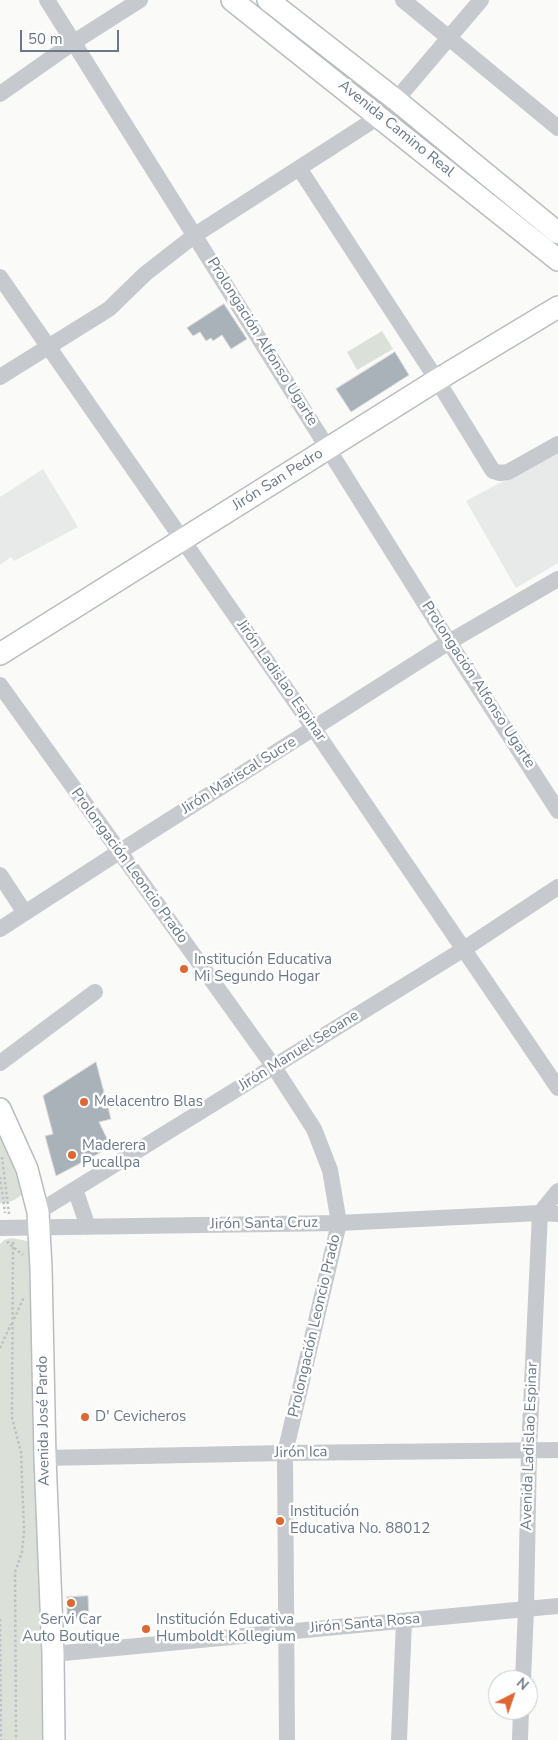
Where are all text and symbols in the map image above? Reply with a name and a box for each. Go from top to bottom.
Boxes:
scale bar [22,20,121,52]
text: 50 m [28,29,63,49]
street label: Avenida Camino Real [334,77,458,181]
street label: Prolongación Alfonso Ugarte [203,255,321,429]
street label: Jirón San Pedro [229,445,327,515]
street label: Prolongación Alfonso Ugarte [417,598,539,772]
street label: Jirón Ladislao Espinar [232,617,330,745]
street label: Jirón Mariscal Sucre [178,733,300,819]
street label: Prolongación Leoncio Prado [67,785,191,947]
place label: Institución Educativa Mi Segundo Hogar [194,951,332,986]
marker: Institución Educativa Mi Segundo Hogar [178,963,190,975]
street label: Jirón Manuel Seoane [236,1007,362,1095]
place label: Melacentro Blas [94,1093,203,1111]
marker: Melacentro Blas [78,1096,90,1108]
place label: Maderera Pucallpa [82,1137,146,1172]
marker: Maderera Pucallpa [66,1149,78,1161]
street label: Jirón Santa Cruz [210,1214,318,1234]
street label: Prolongación Leoncio Prado [285,1233,345,1419]
street label: Avenida José Pardo [34,1356,54,1486]
street label: Avenida Ladislao Espinar [518,1361,542,1531]
place label: D' Cevicheros [95,1408,186,1426]
marker: D' Cevicheros [79,1411,91,1423]
street label: Jirón Ica [274,1444,328,1462]
place label: Institución Educativa No. 88012 [290,1503,430,1538]
marker: Institución Educativa No. 88012 [274,1515,286,1527]
marker: Servi Car Auto Boutique [65,1597,77,1609]
street label: Jirón Santa Rosa [309,1610,421,1638]
place label: Servi Car Auto Boutique [22,1611,120,1646]
place label: Institución Educativa Humboldt Kollegium [156,1611,296,1646]
marker: Institución Educativa Humboldt Kollegium [140,1623,152,1635]
north arrow [488,1670,538,1720]
text: N [512,1673,533,1695]

